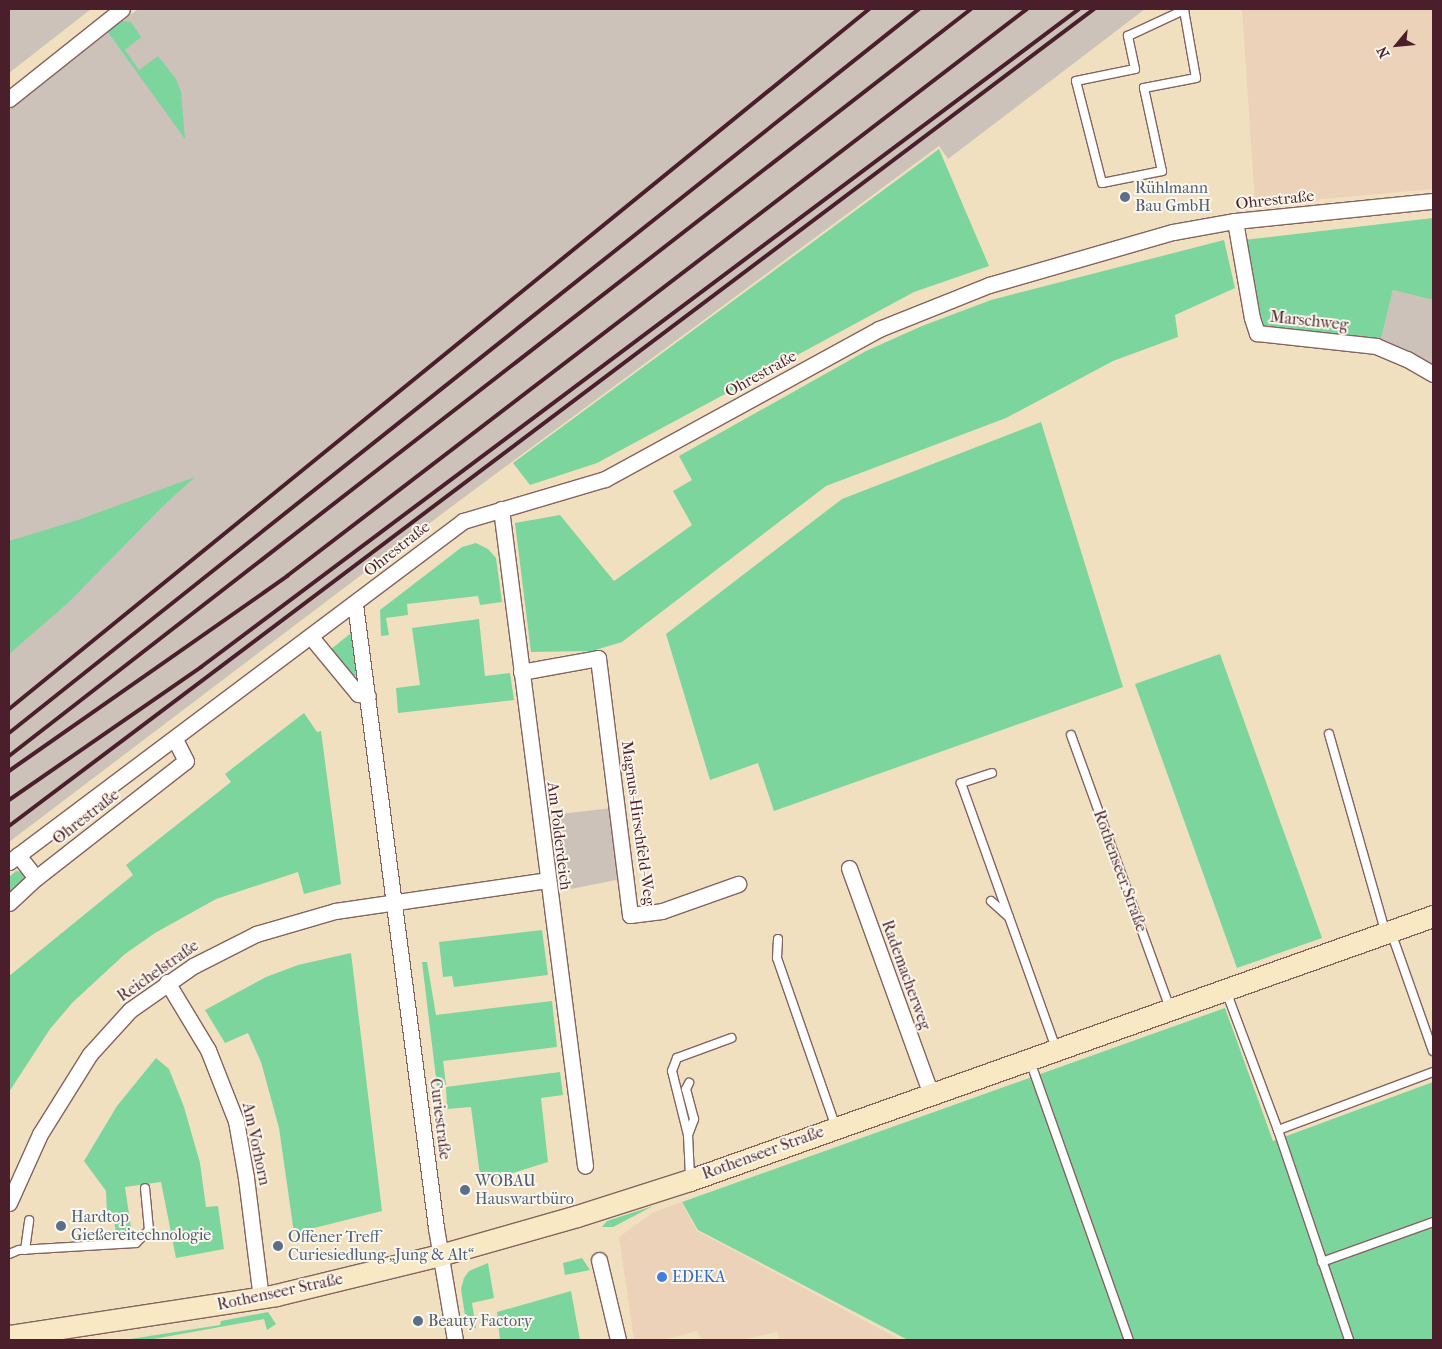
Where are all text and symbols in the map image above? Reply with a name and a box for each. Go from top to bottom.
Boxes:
north arrow [1372,20,1422,70]
text: N [1373,44,1393,61]
place label: Rühlmann Bau GmbH [1135,178,1211,216]
street label: Ohrestraße [1235,186,1315,214]
marker: Rühlmann Bau GmbH [1119,191,1131,203]
street label: Marschweg [1269,307,1349,335]
street label: Ohrestraße [722,347,800,401]
street label: Ohrestraße [360,517,434,581]
street label: Magnus-Hirschfeld-Weg [617,739,659,907]
street label: Am Polderdeich [543,781,575,891]
street label: Ohrestraße [49,785,123,849]
street label: Rothenseer Straße [1089,808,1151,934]
street label: Rademacherweg [877,918,935,1032]
street label: Reichelstraße [114,936,202,1006]
street label: Curiestraße [425,1077,455,1161]
street label: Am Vorhorn [238,1101,274,1187]
street label: Rothenseer Straße [700,1122,826,1184]
place label: WOBAU Hauswartbüro [475,1171,574,1209]
marker: WOBAU Hauswartbüro [459,1184,471,1196]
place label: Hardtop Gießereitechnologie [71,1207,211,1245]
marker: Hardtop Gießereitechnologie [55,1220,67,1232]
place label: Offener Treff Curiesiedlung „Jung & Alt“ [288,1227,474,1265]
marker: Offener Treff Curiesiedlung „Jung & Alt“ [272,1240,284,1252]
place label: EDEKA [672,1267,726,1287]
street label: Rothenseer Straße [215,1269,345,1315]
marker: EDEKA [656,1271,668,1283]
place label: Beauty Factory [428,1311,532,1331]
marker: Beauty Factory [412,1315,424,1327]

